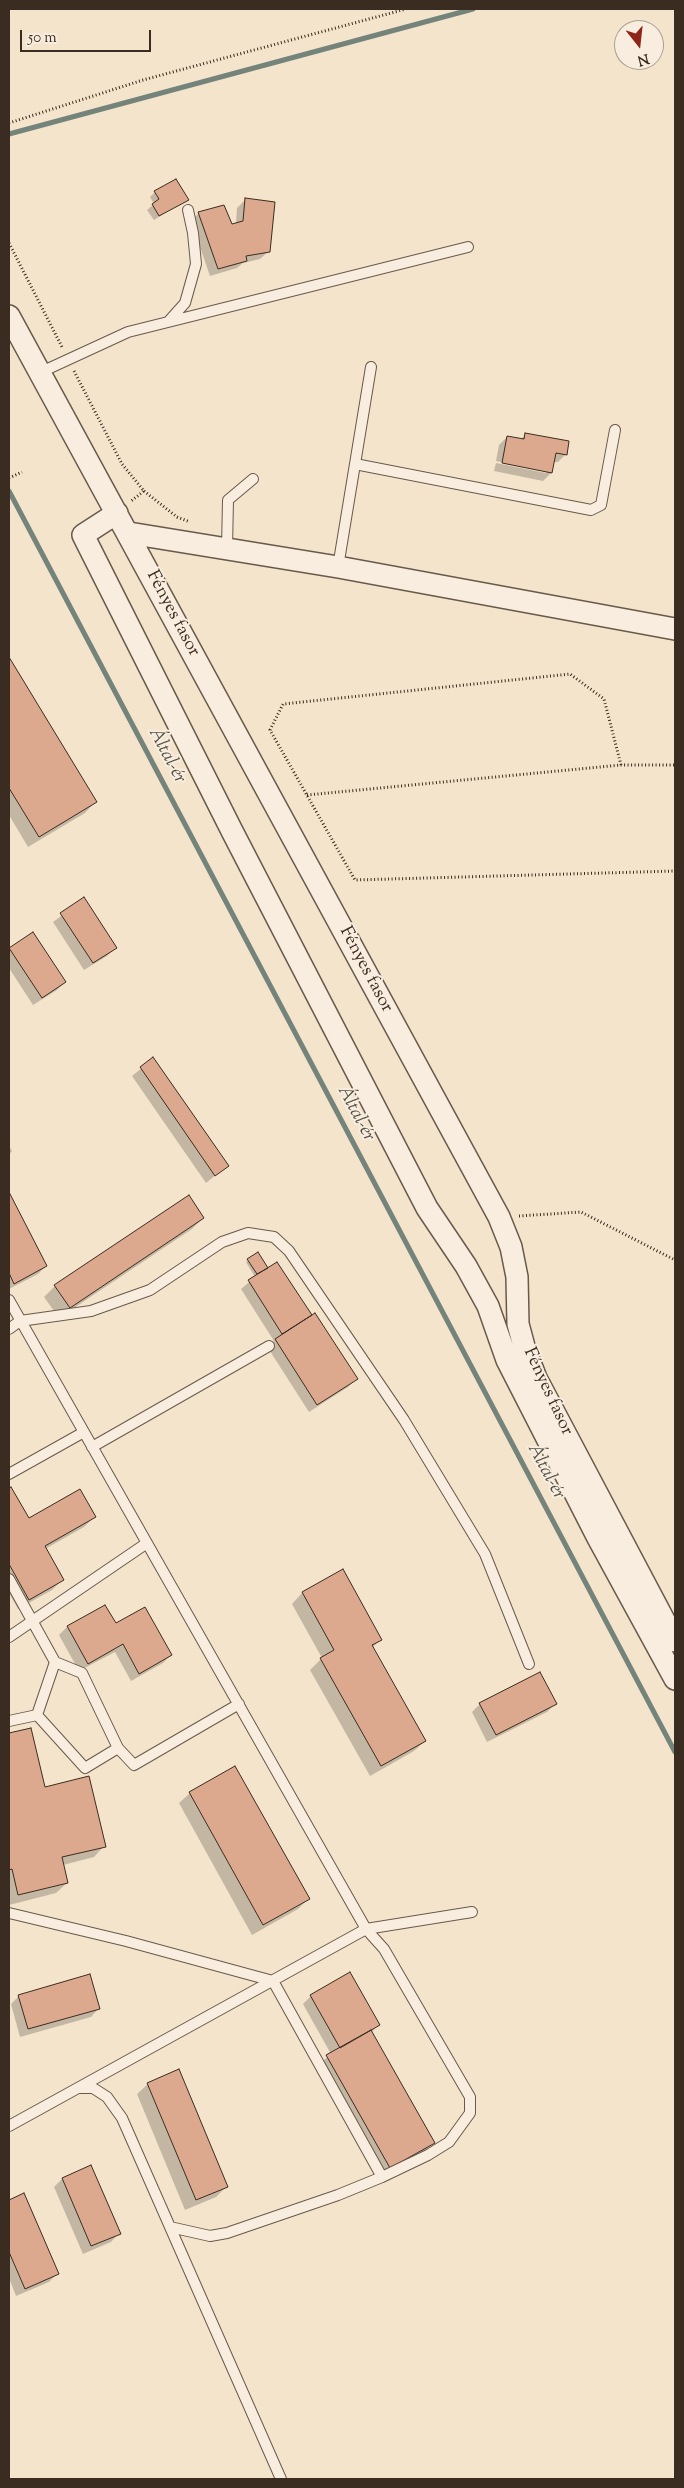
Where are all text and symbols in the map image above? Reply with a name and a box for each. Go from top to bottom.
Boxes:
scale bar [22,20,154,52]
north arrow [614,20,664,70]
text: 50 m [28,28,57,49]
text: N [635,47,651,70]
street label: Fényes fasor [140,567,204,661]
water label: Által-ér [142,724,190,788]
street label: Fényes fasor [333,923,397,1017]
water label: Által-ér [331,1082,379,1146]
street label: Fényes fasor [517,1345,577,1439]
water label: Által-ér [521,1440,569,1504]

